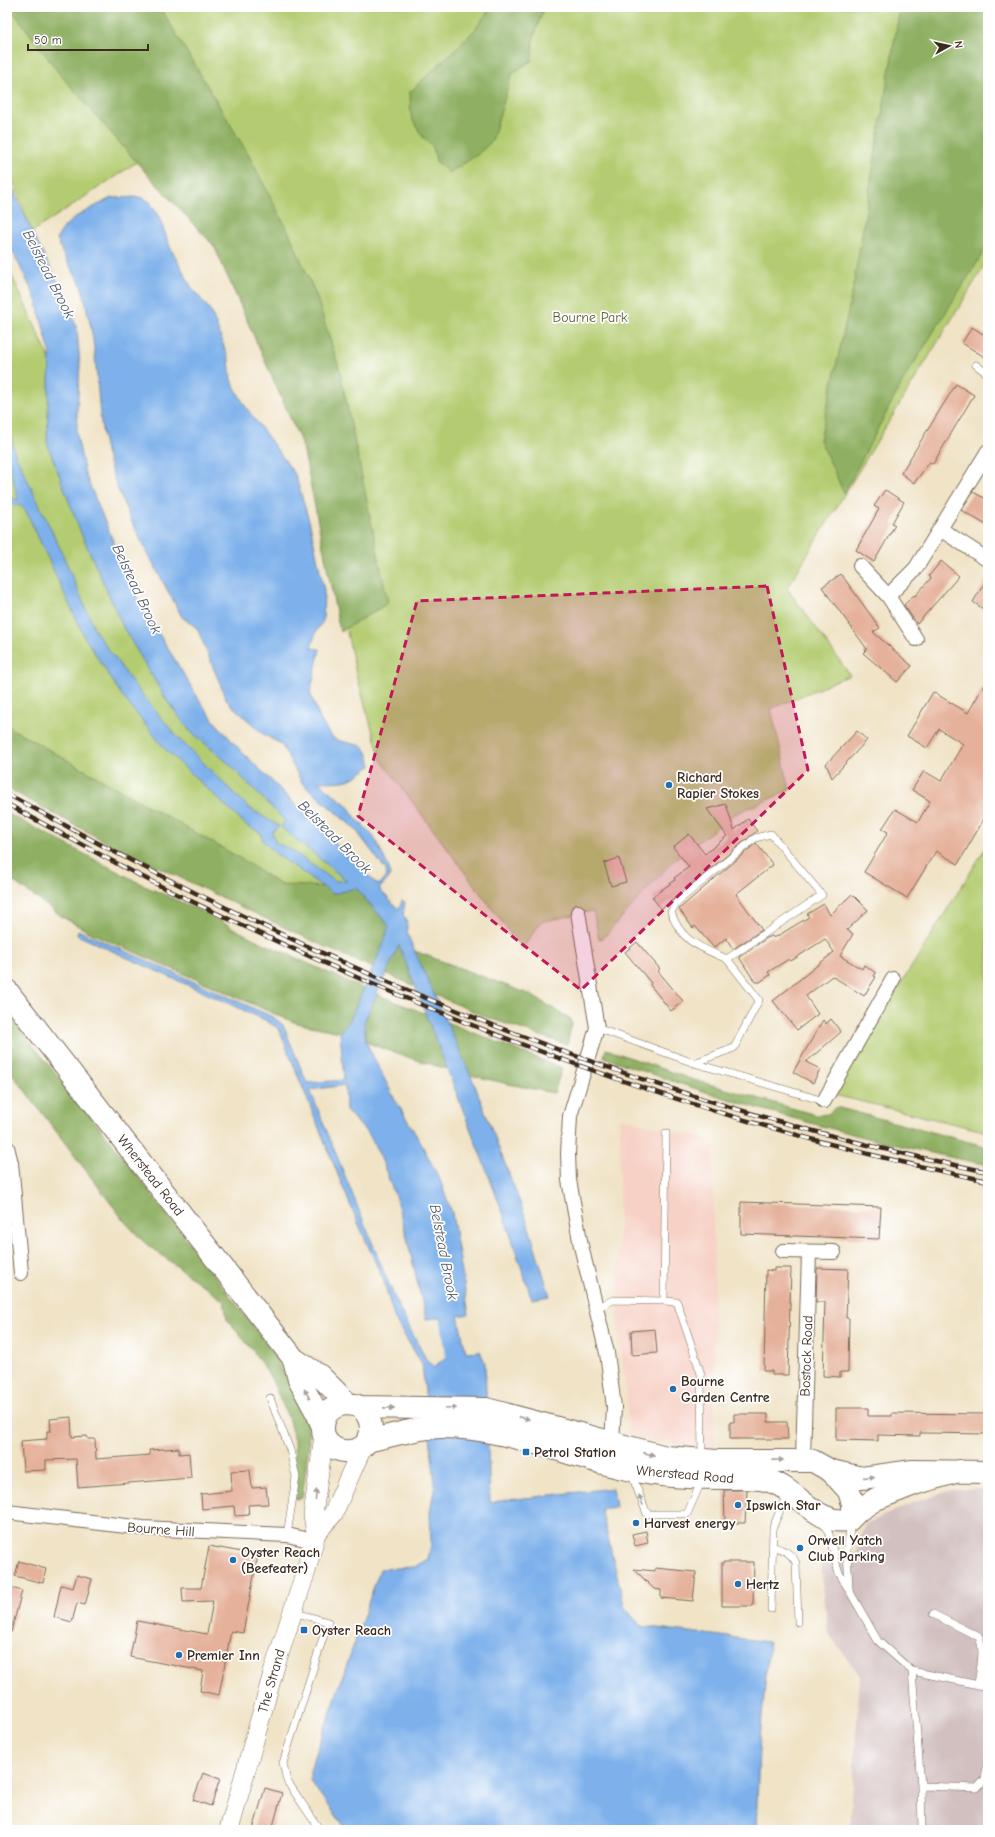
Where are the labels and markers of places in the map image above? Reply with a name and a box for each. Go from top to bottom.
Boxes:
place label: Richard Rapier Stokes [677,769,759,802]
marker: Richard Rapier Stokes [664,780,674,790]
place label: Bourne Garden Centre [681,1373,770,1406]
marker: Bourne Garden Centre [668,1384,678,1394]
place label: Petrol Station [534,1444,616,1461]
marker: Petrol Station [521,1447,531,1457]
place label: Ipswich Star [746,1497,821,1514]
marker: Ipswich Star [733,1500,743,1510]
place label: Harvest energy [644,1515,736,1532]
marker: Harvest energy [631,1518,641,1528]
place label: Orwell Yatch Club Parking [808,1532,885,1565]
marker: Orwell Yatch Club Parking [795,1543,805,1553]
place label: Oyster Reach (Beefeater) [241,1544,320,1577]
marker: Oyster Reach (Beefeater) [228,1555,238,1565]
place label: Hertz [746,1576,779,1593]
marker: Hertz [733,1579,743,1589]
place label: Oyster Reach [312,1622,391,1639]
marker: Oyster Reach [299,1625,309,1635]
place label: Premier Inn [187,1647,260,1664]
marker: Premier Inn [174,1650,184,1660]

